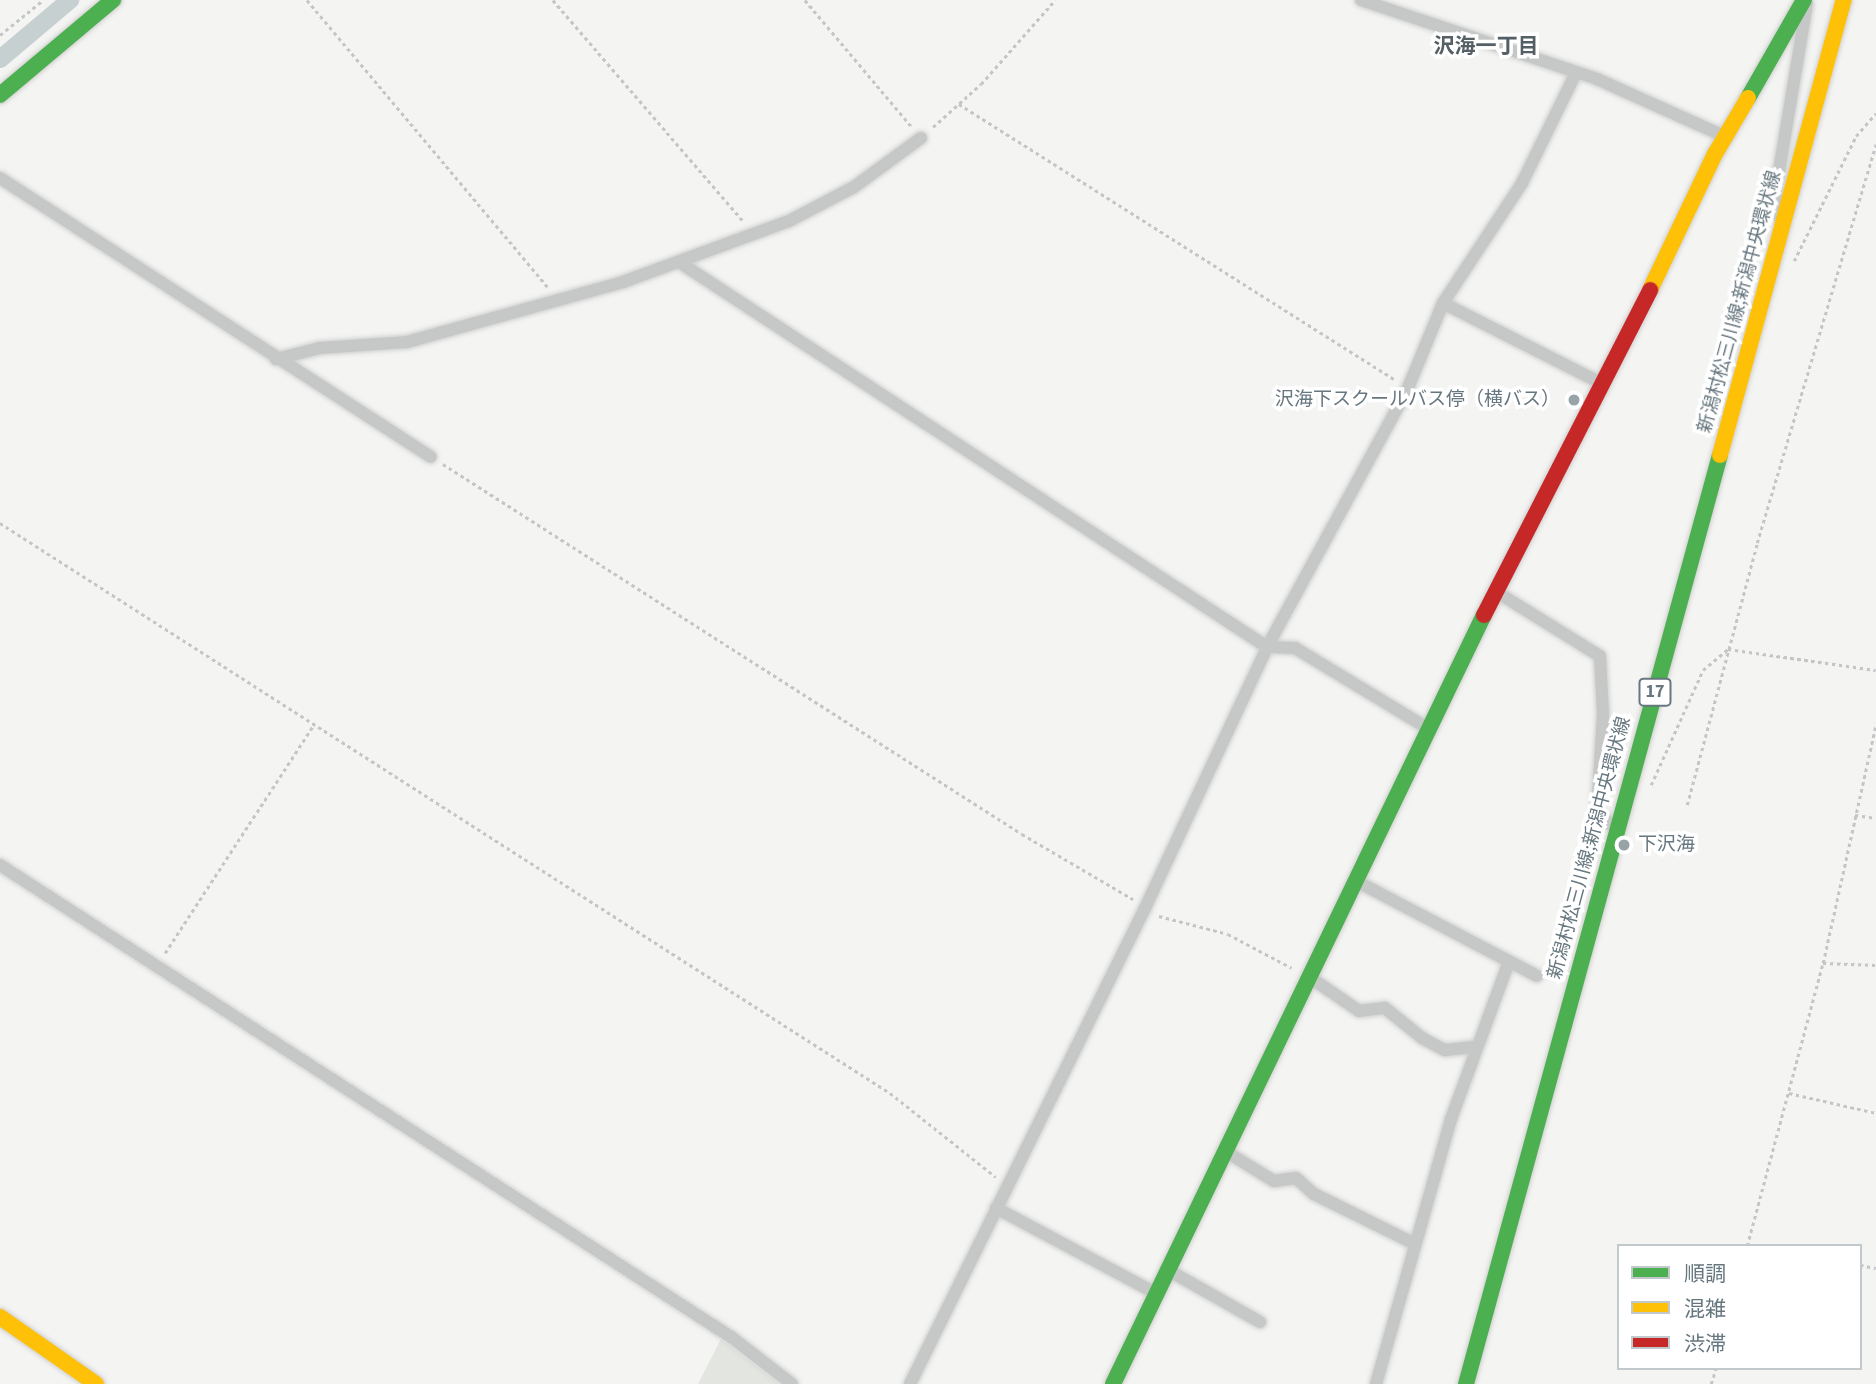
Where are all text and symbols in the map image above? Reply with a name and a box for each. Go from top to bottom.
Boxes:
district label: 沢海一丁目 [1434,33,1538,59]
street label: 新潟村松三川線;新潟中央環状線 [1694,168,1786,436]
place label: 沢海下スクールバス停（横バス） [1275,389,1560,411]
marker: 沢海下スクールバス停（横バス） [1566,392,1582,408]
road number: 17 [1638,678,1672,706]
street label: 新潟村松三川線;新潟中央環状線 [1544,714,1636,982]
place label: 下沢海 [1638,834,1695,856]
marker: 下沢海 [1616,837,1632,853]
legend [1617,1244,1862,1370]
text: 順調 [1684,1259,1726,1289]
text: 混雑 [1684,1294,1726,1324]
text: 渋滞 [1684,1329,1726,1359]

